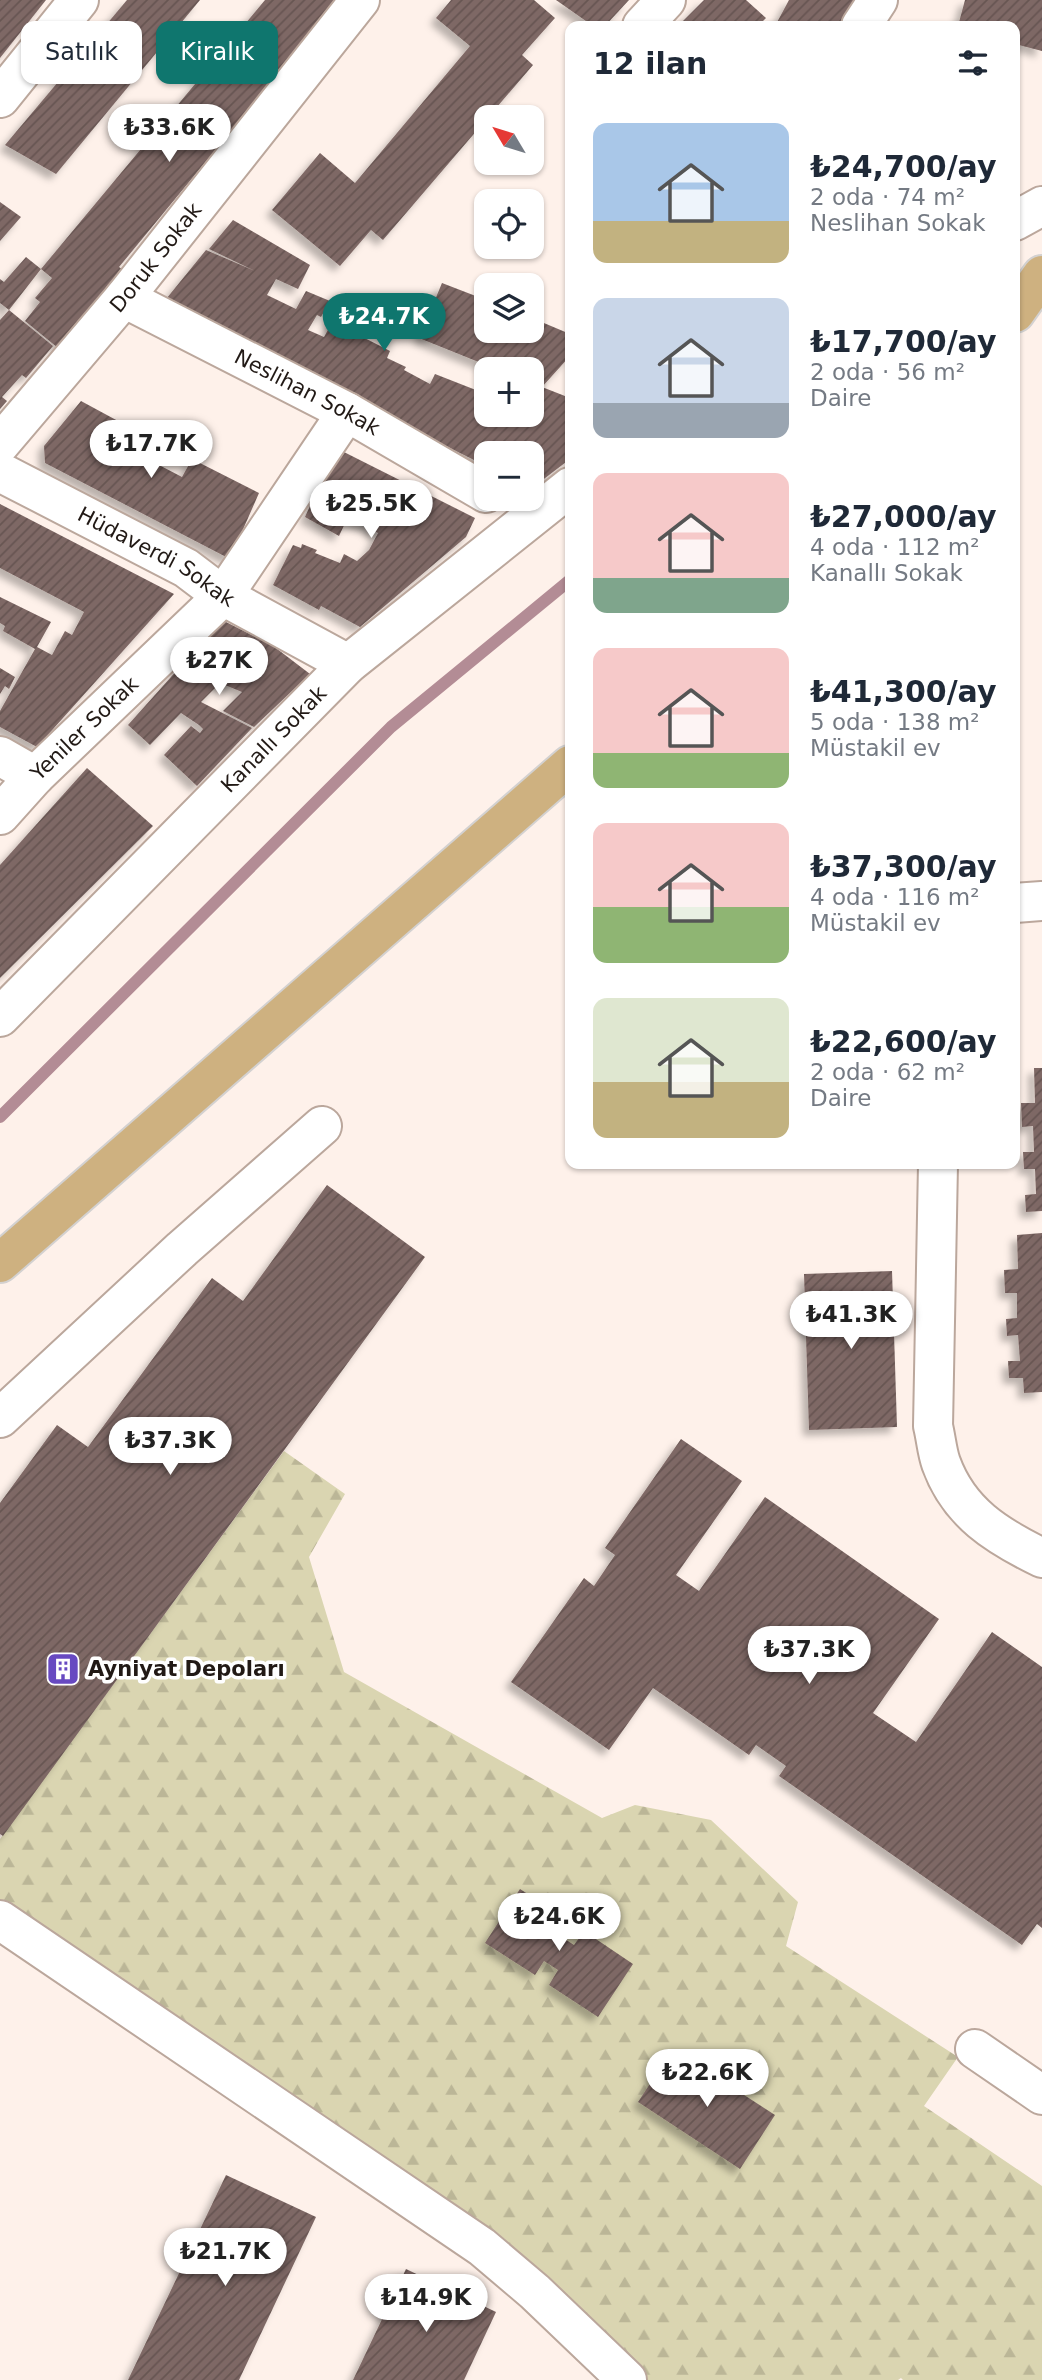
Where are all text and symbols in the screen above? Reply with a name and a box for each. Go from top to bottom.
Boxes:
chip: Satılık [21,21,142,84]
chip: Kiralık [156,21,278,84]
icon: filters [954,44,992,82]
text: 12 ilan [593,46,707,81]
pin: ₺33.6K [112,104,226,164]
north arrow [474,105,544,175]
map controls [474,105,544,511]
text: ₺33.6K [124,114,214,140]
text: ₺24,700/ay [810,149,996,184]
icon: home [649,151,733,235]
text: 2 oda · 74 m² [810,184,965,210]
button: locate [474,189,544,259]
street label: Doruk Sokak [105,197,207,317]
text: Neslihan Sokak [810,210,986,236]
button: layers [474,273,544,343]
pin: ₺24.7K [327,294,441,353]
text: ₺24.7K [339,303,429,329]
text: ₺17,700/ay [810,324,996,359]
icon: home [649,326,733,410]
street label: Neslihan Sokak [230,345,385,441]
button: + [474,357,544,427]
text: 2 oda · 56 m² [810,359,965,385]
text: Daire [810,385,871,411]
pin: ₺17.7K [94,420,208,480]
text: ₺17.7K [106,430,196,456]
button: − [474,441,544,511]
pin: ₺25.5K [314,480,428,540]
text: ₺25.5K [326,490,416,516]
text: ₺27,000/ay [810,499,996,534]
icon: home [649,501,733,585]
street label: Hüdaverdi Sokak [74,502,239,612]
text: 4 oda · 112 m² [810,534,979,560]
text: Kanallı Sokak [810,560,963,586]
pin: ₺27K [178,638,260,697]
text: ₺27K [186,647,252,673]
street label: Yeniler Sokak [25,671,144,786]
text: ₺41,300/ay [810,674,996,709]
icon: home [649,676,733,760]
street label: Kanallı Sokak [216,680,332,797]
text: 5 oda · 138 m² [810,709,979,735]
text: Müstakil ev [810,735,941,761]
text: ₺37,300/ay [810,849,996,884]
icon: home [649,851,733,935]
text: 4 oda · 116 m² [810,884,979,910]
text: Müstakil ev [810,910,941,936]
text: ₺22,600/ay [810,1024,996,1059]
icon: home [649,1026,733,1110]
text: 2 oda · 62 m² [810,1059,965,1085]
text: Daire [810,1085,871,1111]
pin: ₺41.3K [794,1292,908,1351]
text: ₺41.3K [806,1301,896,1327]
pin: ₺37.3K [113,1418,227,1477]
text: ₺37.3K [125,1427,215,1453]
pin: ₺37.3K [752,1626,866,1686]
text: ₺37.3K [764,1636,854,1662]
building icon: Ayniyat Depoları [44,1650,82,1688]
place label: Ayniyat Depoları [88,1657,285,1681]
pin: ₺24.6K [502,1894,616,1953]
text: ₺24.6K [514,1903,604,1929]
pin: ₺22.6K [650,2050,764,2109]
text: ₺22.6K [662,2059,752,2085]
pin: ₺21.7K [168,2228,282,2288]
text: ₺21.7K [180,2238,270,2264]
pin: ₺14.9K [369,2274,483,2334]
text: ₺14.9K [381,2284,471,2310]

